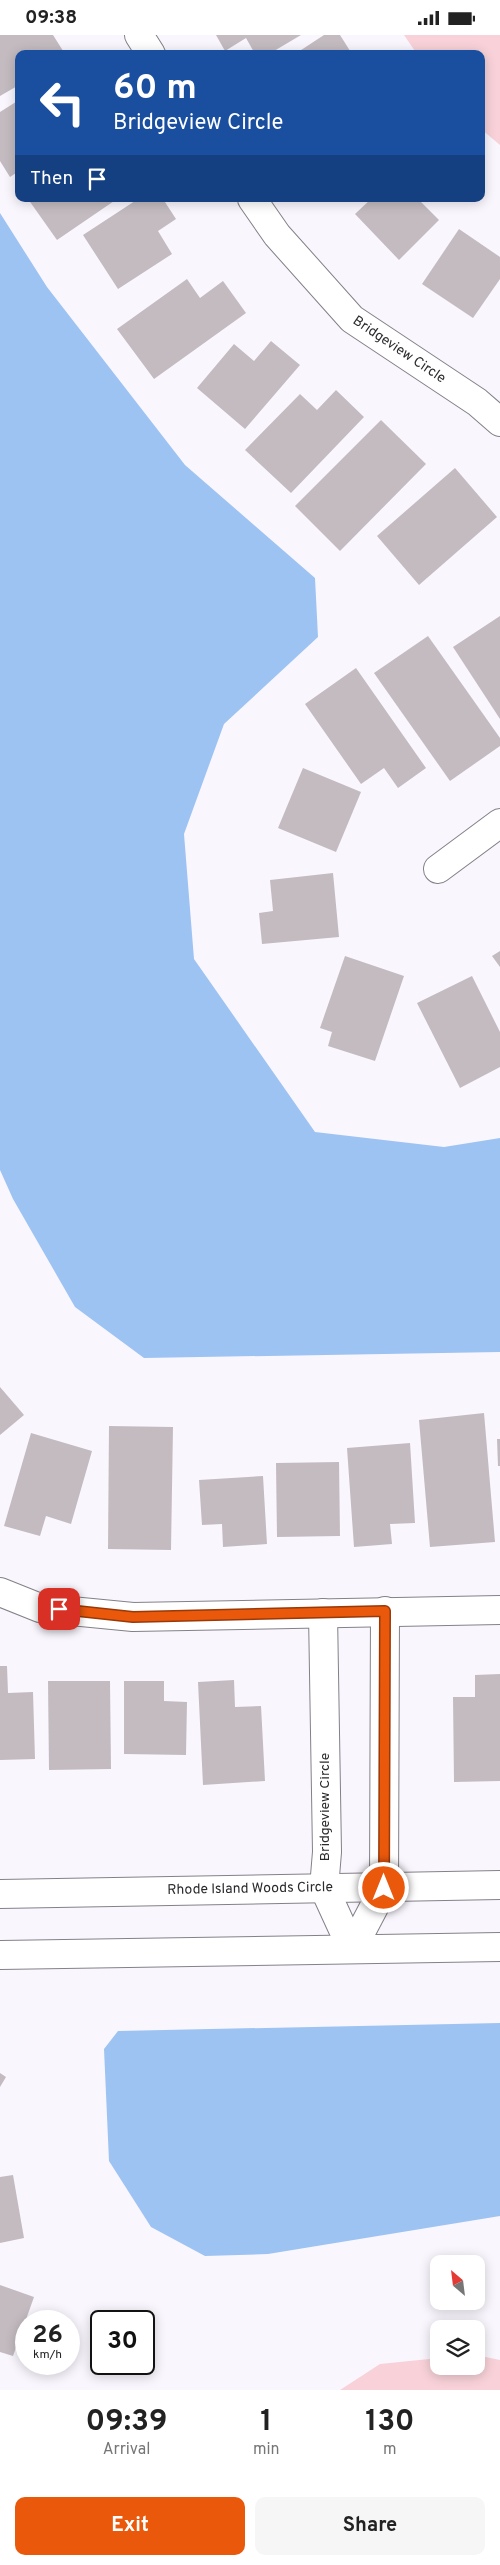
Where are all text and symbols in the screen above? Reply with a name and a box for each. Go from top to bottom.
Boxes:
text: 09:38 [25,6,77,30]
text: 60 m [113,67,197,111]
icon: left [30,70,95,135]
text: Bridgeview Circle [113,110,283,137]
icon: arrive [83,165,111,193]
text: Then [30,167,73,191]
street label: Bridgeview Circle [349,313,449,387]
pin [38,1588,80,1630]
icon: arrive [45,1595,73,1623]
street label: Bridgeview Circle [317,1753,334,1861]
position arrow [357,1861,409,1913]
street label: Rhode Island Woods Circle [167,1879,333,1899]
north arrow [430,2255,485,2310]
map controls [430,2255,485,2375]
speed limit sign: 30 [90,2310,155,2375]
text: 26 [32,2320,63,2352]
button: layers [430,2320,485,2375]
text: km/h [33,2347,62,2363]
text: 09:39 [86,2404,167,2441]
text: 1 [260,2404,272,2441]
text: 130 [365,2404,414,2441]
text: Arrival [103,2440,150,2460]
text: min [253,2440,280,2460]
text: m [383,2440,397,2460]
button: Exit [15,2497,245,2555]
button: Share [255,2497,485,2555]

